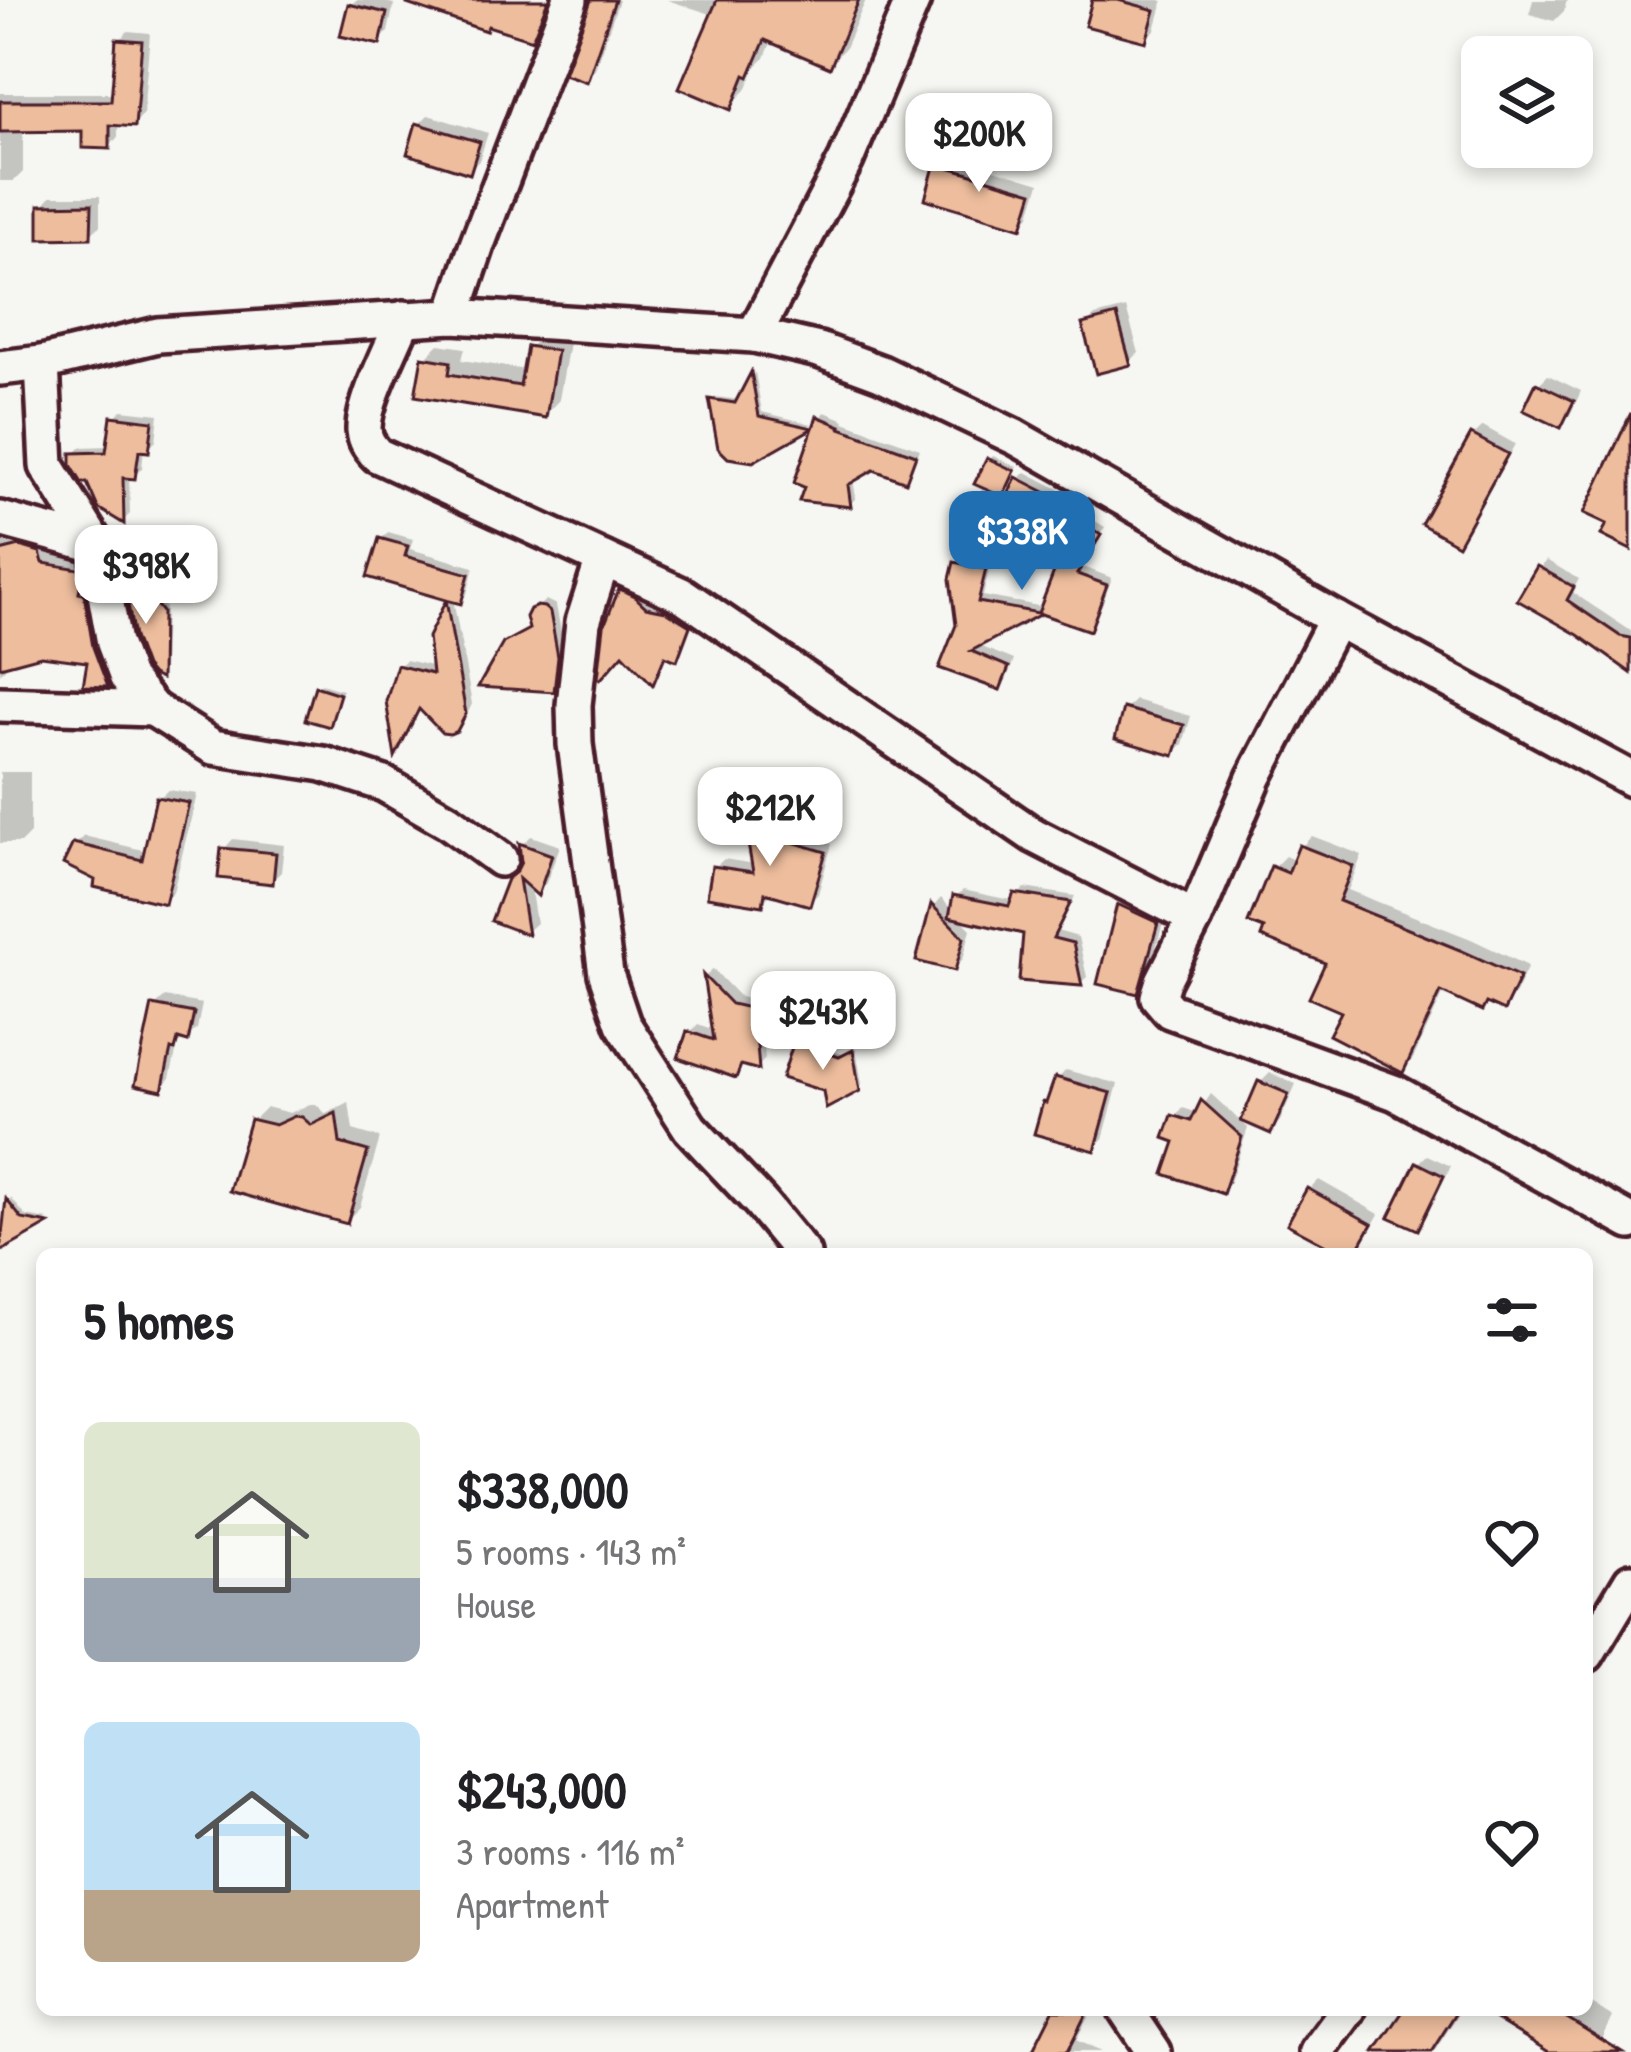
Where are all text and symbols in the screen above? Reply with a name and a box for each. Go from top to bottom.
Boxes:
map controls [1461,36,1593,168]
button: layers [1461,36,1593,168]
pin: $200K [895,93,1063,195]
text: $200K [932,105,1026,158]
pin: $338K [938,491,1106,593]
text: $338K [976,503,1068,556]
pin: $398K [62,525,230,627]
text: $398K [102,537,190,590]
pin: $212K [686,767,854,869]
text: $212K [725,779,815,832]
pin: $243K [739,971,907,1073]
text: $243K [778,983,868,1036]
text: 5 homes [84,1286,234,1355]
icon: filters [1479,1287,1545,1353]
text: $338,000 [456,1455,628,1524]
icon: home [180,1470,324,1614]
icon: heart [1479,1509,1545,1575]
text: 5 rooms · 143 m² [456,1524,686,1577]
text: House [456,1577,536,1630]
text: $243,000 [456,1755,627,1824]
icon: home [180,1770,324,1914]
icon: heart [1479,1809,1545,1875]
text: 3 rooms · 116 m² [456,1824,685,1877]
text: Apartment [456,1877,609,1930]

